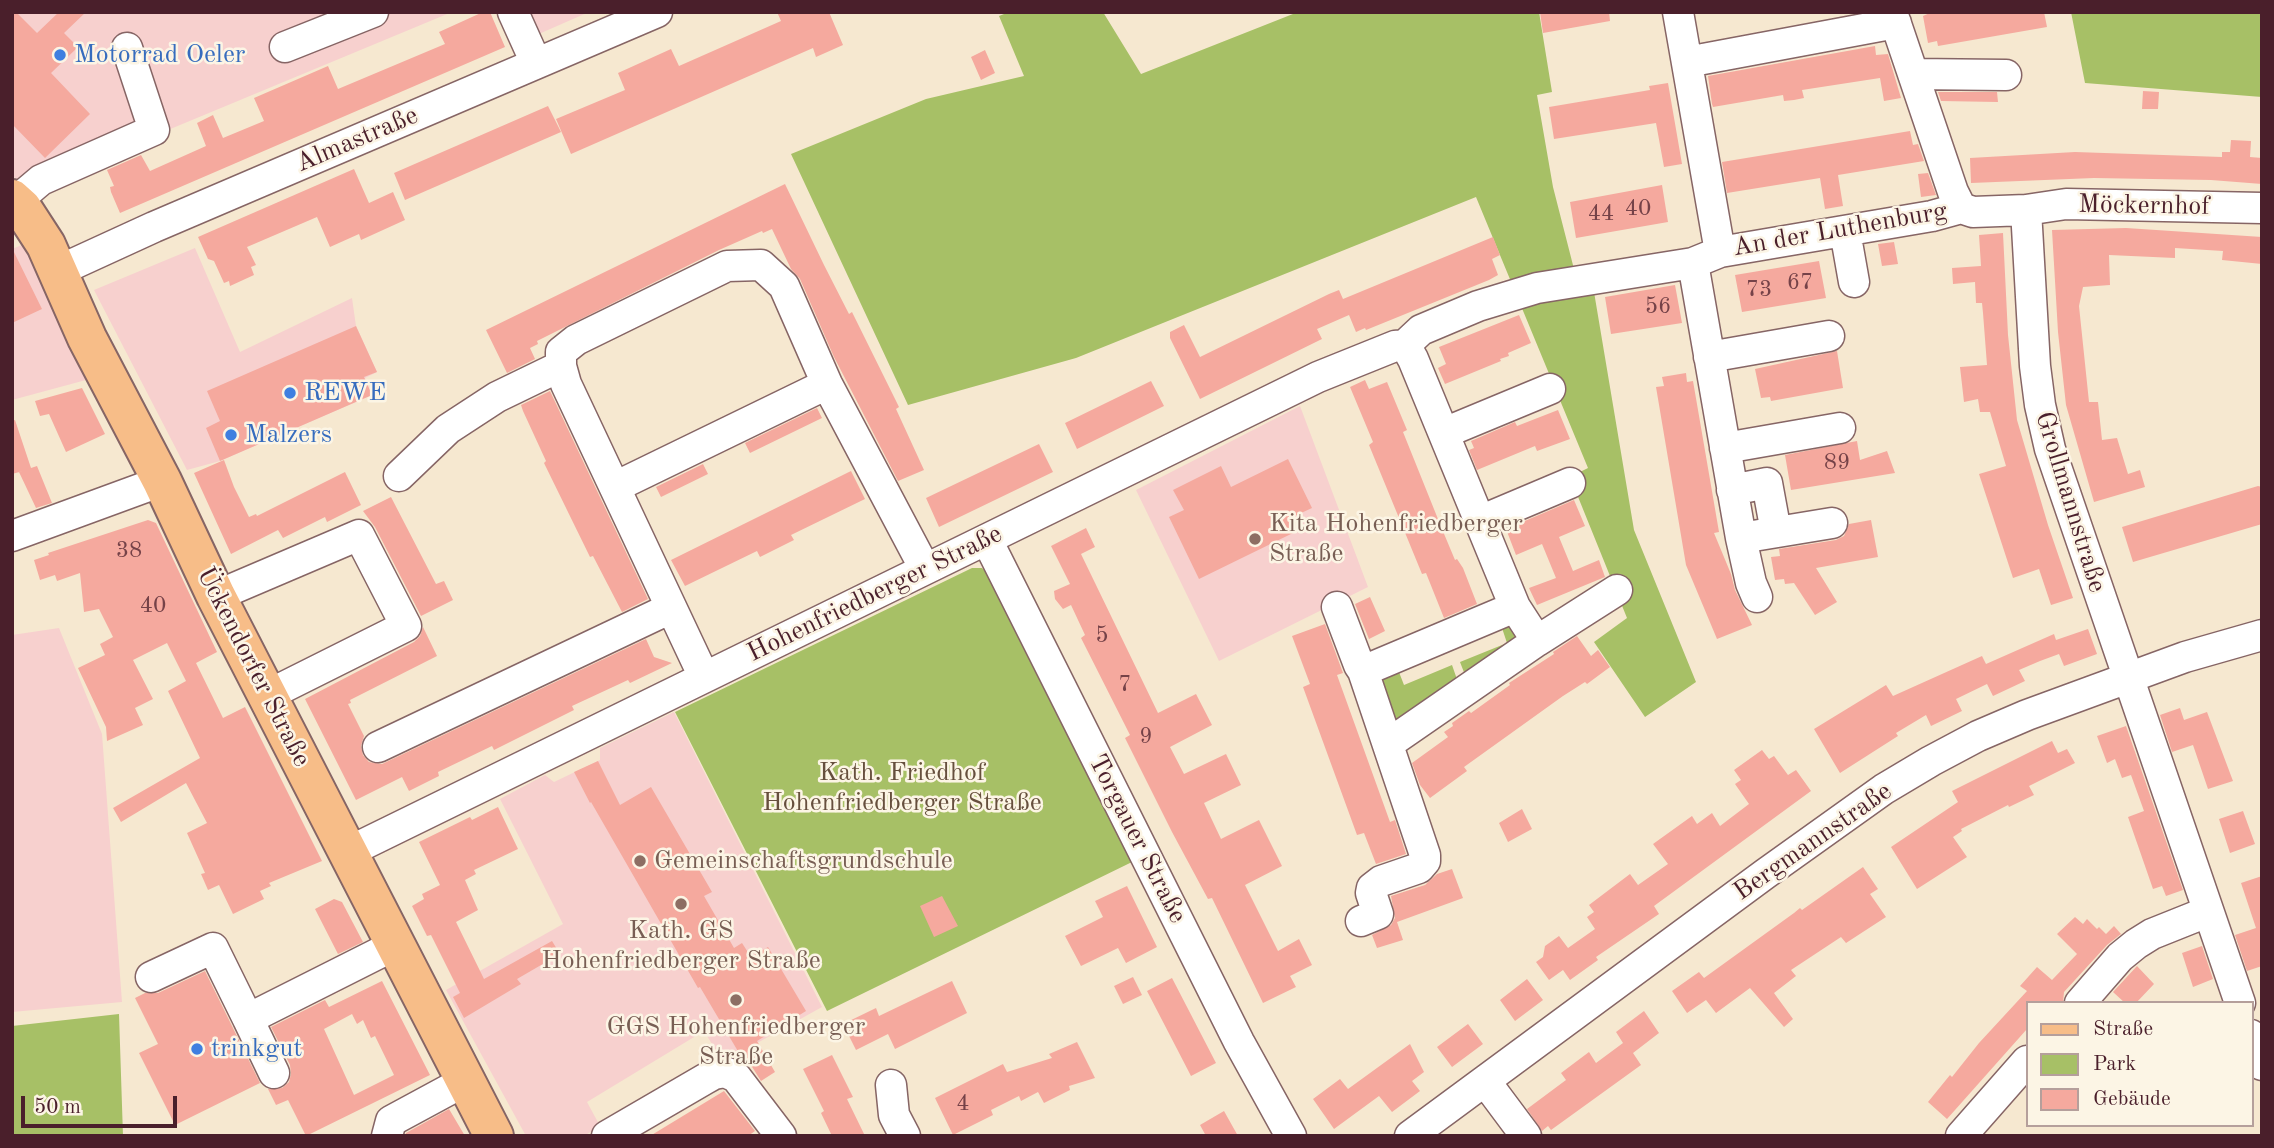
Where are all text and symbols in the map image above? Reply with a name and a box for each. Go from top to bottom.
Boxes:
place label: Motorrad Oeler [74,39,245,71]
marker: Motorrad Oeler [52,47,68,63]
street label: Almastraße [291,100,423,180]
street label: Möckernhof [2078,189,2210,223]
house number: 40 [1625,195,1651,223]
street label: An der Luthenburg [1730,196,1950,264]
house number: 44 [1588,200,1614,228]
house number: 67 [1787,269,1813,297]
house number: 73 [1746,276,1772,304]
house number: 56 [1645,293,1671,321]
place label: REWE [304,377,386,409]
marker: REWE [282,385,298,401]
street label: Grollmannstraße [2028,408,2112,596]
place label: Malzers [245,419,332,451]
marker: Malzers [223,427,239,443]
house number: 89 [1824,449,1850,477]
place label: Kita Hohenfriedberger Straße [1269,508,1523,570]
street label: Hohenfriedberger Straße [743,519,1007,669]
marker: Kita Hohenfriedberger Straße [1247,531,1263,547]
house number: 38 [116,537,142,565]
street label: Ückendorfer Straße [189,562,317,772]
house number: 40 [140,592,166,620]
house number: 5 [1095,622,1109,650]
house number: 7 [1118,671,1132,699]
house number: 9 [1139,723,1153,751]
street label: Torgauer Straße [1081,749,1193,929]
park label: Kath. Friedhof Hohenfriedberger Straße [762,757,1042,818]
street label: Bergmannstraße [1728,776,1898,908]
place label: Gemeinschaftsgrundschule [654,845,953,877]
marker: Gemeinschaftsgrundschule [632,853,648,869]
marker: Kath. GS Hohenfriedberger Straße [673,896,689,912]
place label: Kath. GS Hohenfriedberger Straße [541,915,821,976]
marker: GGS Hohenfriedberger Straße [728,992,744,1008]
legend [2025,1001,2253,1127]
place label: GGS Hohenfriedberger Straße [607,1011,865,1072]
text: Straße [2093,1019,2153,1040]
place label: trinkgut [211,1033,302,1065]
marker: trinkgut [189,1041,205,1057]
text: Park [2093,1054,2136,1075]
scale bar [24,1082,180,1126]
text: Gebäude [2093,1089,2171,1110]
house number: 4 [956,1090,970,1118]
text: 50 m [34,1097,81,1118]

